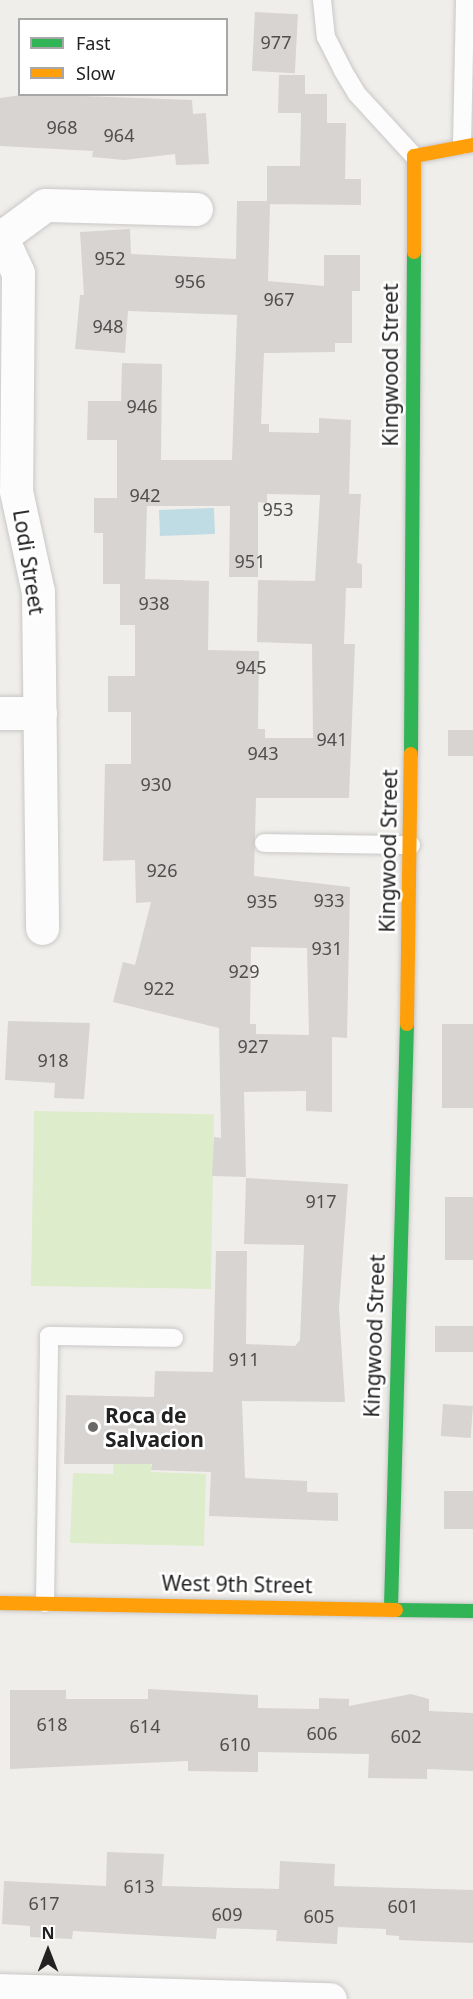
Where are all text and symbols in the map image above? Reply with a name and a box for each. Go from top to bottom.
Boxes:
legend [18,18,228,96]
text: Fast [76,31,111,55]
house number: 977 [261,31,291,53]
text: Slow [76,61,115,85]
house number: 968 [47,116,77,138]
house number: 964 [104,124,134,146]
house number: 952 [95,247,125,269]
house number: 956 [175,270,205,292]
street label: Kingwood Street [377,283,403,447]
house number: 967 [264,288,294,310]
house number: 948 [93,315,123,337]
house number: 946 [127,395,157,417]
house number: 942 [130,484,160,506]
house number: 953 [263,498,293,520]
street label: Lodi Street [8,508,50,616]
house number: 951 [235,550,265,572]
house number: 938 [139,592,169,614]
house number: 945 [236,656,266,678]
house number: 941 [317,728,347,750]
house number: 943 [248,742,278,764]
street label: Kingwood Street [374,769,402,933]
house number: 930 [141,773,171,795]
house number: 926 [147,859,177,881]
house number: 933 [314,889,344,911]
house number: 935 [247,890,277,912]
house number: 931 [312,937,342,959]
house number: 929 [229,960,259,982]
house number: 922 [144,977,174,999]
house number: 927 [238,1035,268,1057]
house number: 918 [38,1049,68,1071]
house number: 917 [306,1190,336,1212]
street label: Kingwood Street [359,1254,389,1418]
house number: 911 [229,1348,259,1370]
place label: Roca de Salvacion [105,1402,204,1452]
marker: Roca de Salvacion [86,1420,100,1434]
street label: West 9th Street [161,1570,313,1598]
house number: 618 [37,1713,67,1735]
house number: 614 [130,1715,160,1737]
house number: 606 [307,1722,337,1744]
house number: 602 [391,1725,421,1747]
house number: 610 [220,1733,250,1755]
house number: 613 [124,1875,154,1897]
house number: 617 [29,1892,59,1914]
house number: 601 [388,1895,418,1917]
house number: 609 [212,1903,242,1925]
house number: 605 [304,1905,334,1927]
north arrow [18,1921,78,1981]
text: N [41,1922,55,1944]

